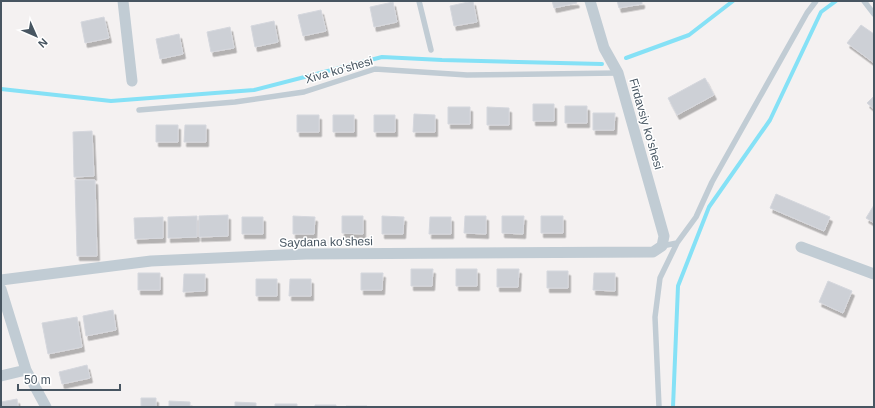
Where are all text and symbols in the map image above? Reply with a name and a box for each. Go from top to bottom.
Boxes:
north arrow [16,16,56,56]
text: N [36,36,50,50]
street label: Xiva ko'shesi [304,54,374,86]
street label: Firdavsiy ko'shesi [626,77,666,171]
street label: Saydana ko'shesi [279,234,373,250]
scale bar [18,366,120,392]
text: 50 m [24,373,51,387]

